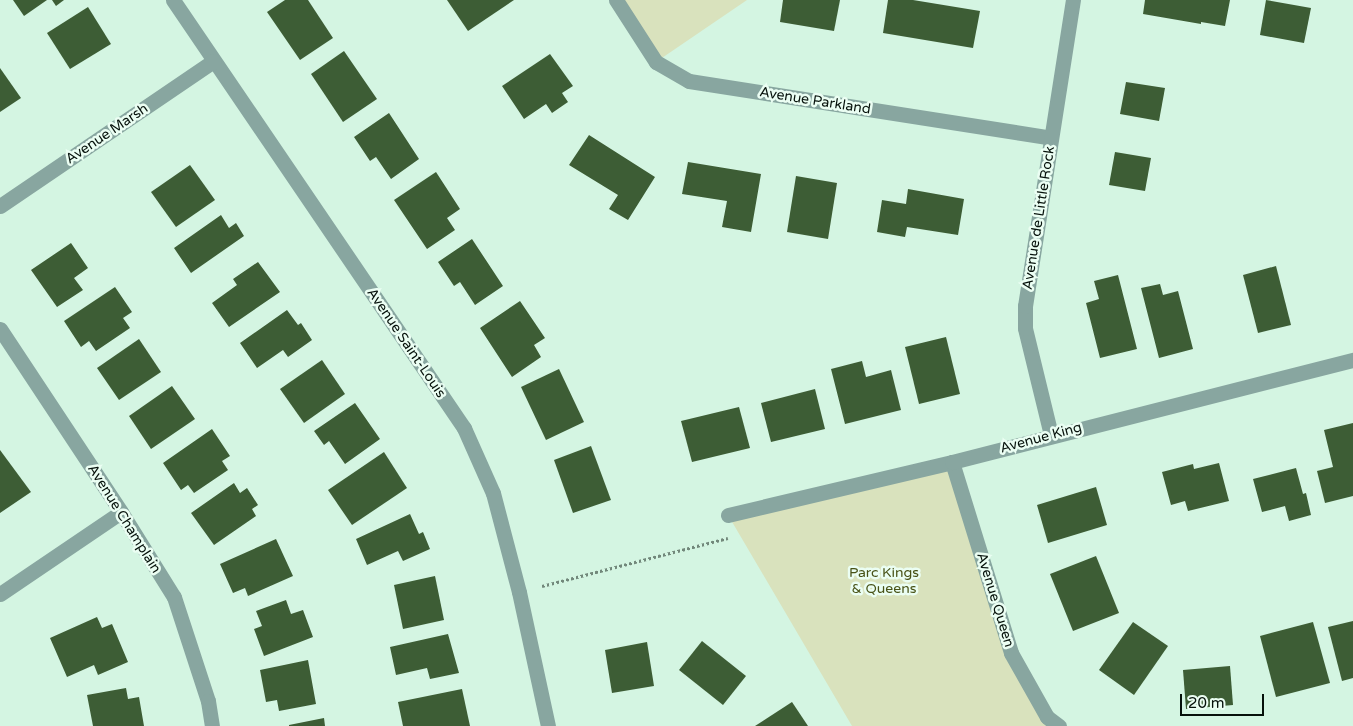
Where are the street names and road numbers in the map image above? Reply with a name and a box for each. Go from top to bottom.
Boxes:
street label: Avenue Parkland [758,84,872,118]
street label: Avenue Marsh [63,100,151,168]
street label: Avenue de Little Rock [1019,145,1059,291]
street label: Avenue Saint-Louis [363,285,449,401]
street label: Avenue King [998,419,1084,457]
street label: Avenue Champlain [84,462,164,576]
street label: Avenue Queen [973,551,1017,649]

